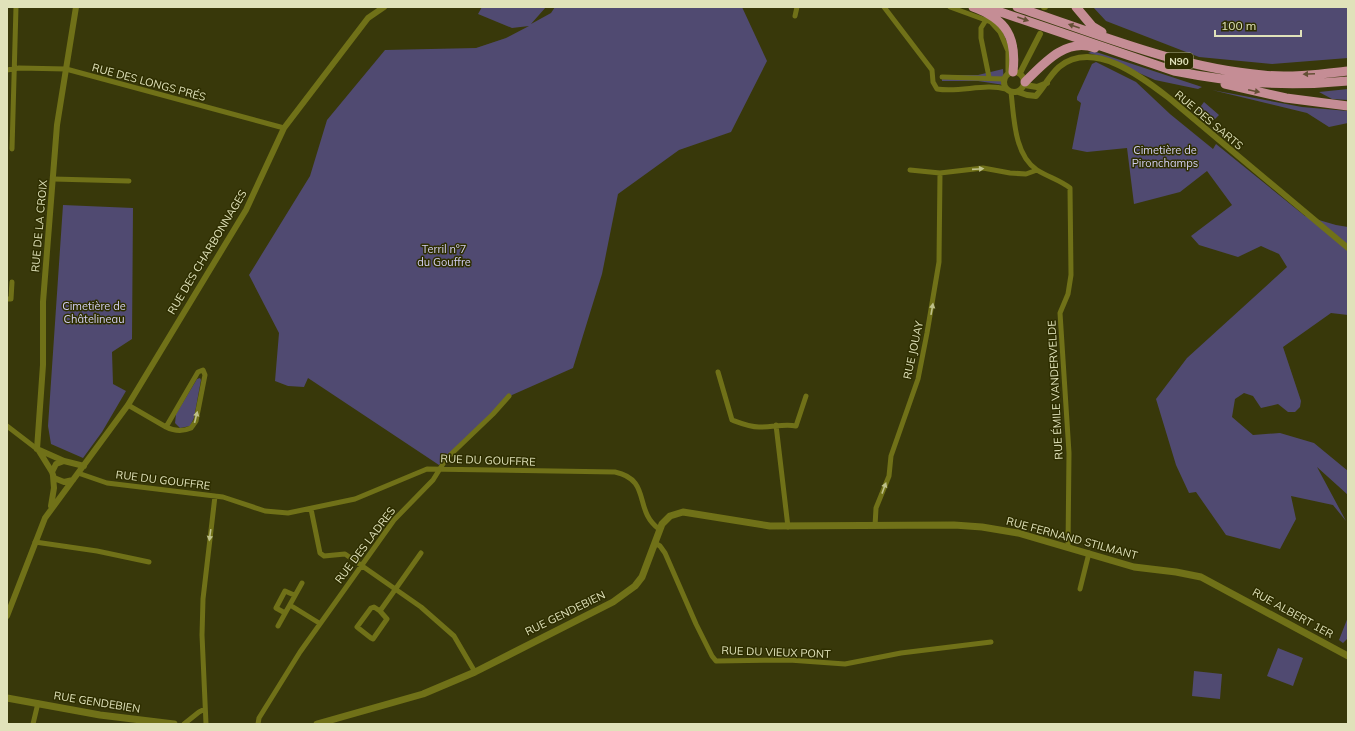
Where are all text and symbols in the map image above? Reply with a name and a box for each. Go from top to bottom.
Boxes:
scale bar [1215,12,1301,38]
one-way arrow [1018,17,1030,23]
text: 100 m [1221,18,1256,33]
one-way arrow [1068,23,1080,29]
road number: N90 [1165,53,1193,69]
street label: RUE DES LONGS PRÉS [91,60,208,104]
one-way arrow [1302,71,1315,77]
street label: RUE DES SARTS [1172,87,1246,153]
one-way arrow [1248,89,1260,95]
park label: Cimetière de Pironchamps [1132,143,1198,170]
one-way arrow [972,165,985,172]
street label: RUE DE LA CROIX [28,178,50,273]
street label: RUE DES CHARBONNAGES [164,187,250,317]
park label: Terril n°7 du Gouffre [417,242,471,269]
park label: Cimetière de Châtelineau [62,299,126,326]
one-way arrow [929,303,935,315]
street label: RUE JOUAY [900,319,926,380]
street label: RUE ÉMILE VANDERVELDE [1044,320,1066,460]
one-way arrow [193,410,199,422]
street label: RUE DU GOUFFRE [440,451,536,469]
street label: RUE DU GOUFFRE [115,467,211,493]
one-way arrow [882,482,888,494]
street label: RUE DES LADRES [332,504,398,586]
street label: RUE FERNAND STILMANT [1005,514,1140,562]
one-way arrow [207,529,213,541]
street label: RUE ALBERT 1ER [1250,585,1336,641]
street label: RUE GENDEBIEN [523,588,607,638]
street label: RUE DU VIEUX PONT [721,643,831,661]
street label: RUE GENDEBIEN [53,688,141,716]

